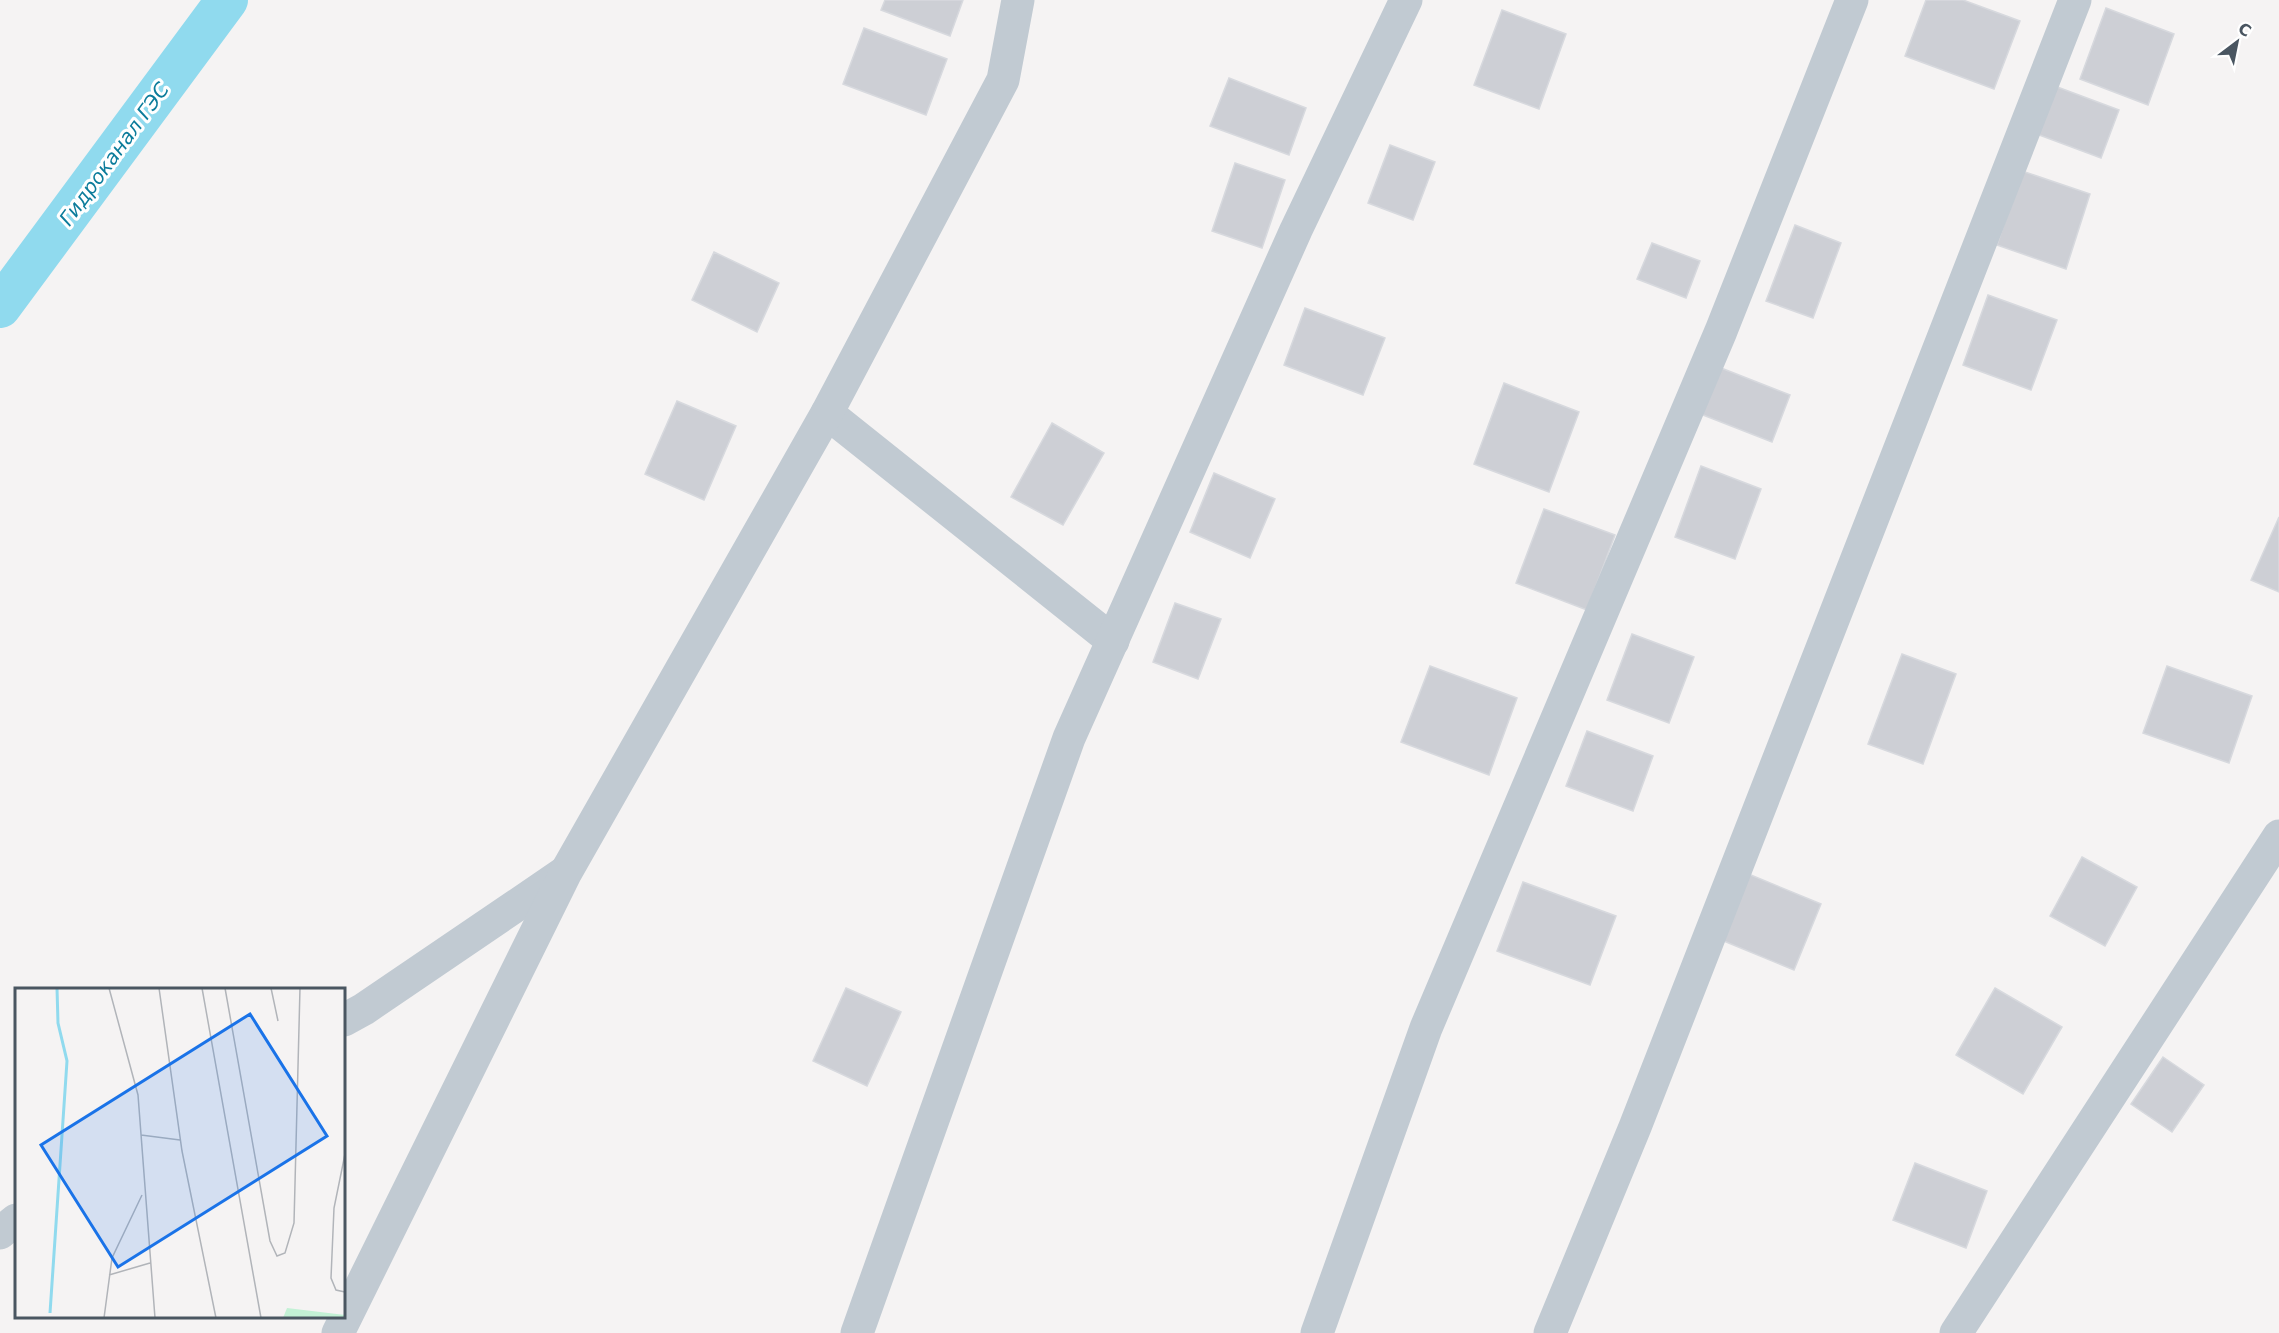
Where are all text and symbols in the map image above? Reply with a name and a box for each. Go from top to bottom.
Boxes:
north arrow [2207,12,2267,72]
text: С [2235,19,2255,41]
water label: Гидроканал ГЭС [54,78,174,230]
inset map [15,988,345,1318]

